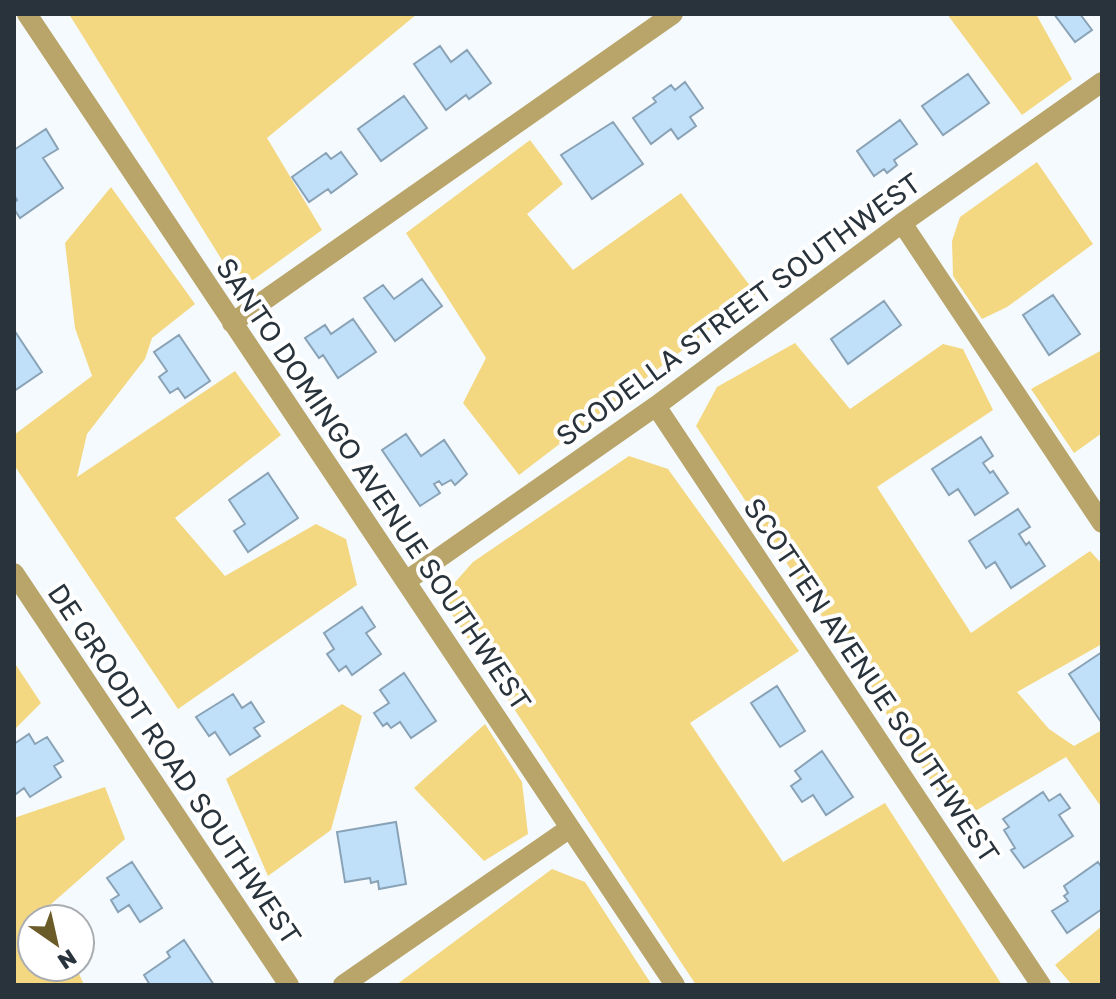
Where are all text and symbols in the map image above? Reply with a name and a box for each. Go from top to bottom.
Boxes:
street label: SCODELLA STREET SOUTHWEST [549,166,927,452]
street label: SANTO DOMINGO AVENUE SOUTHWEST [210,251,538,717]
street label: SCOTTEN AVENUE SOUTHWEST [737,491,1007,869]
street label: DE GROODT ROAD SOUTHWEST [42,577,308,951]
north arrow [16,903,96,983]
text: N [53,944,82,976]

